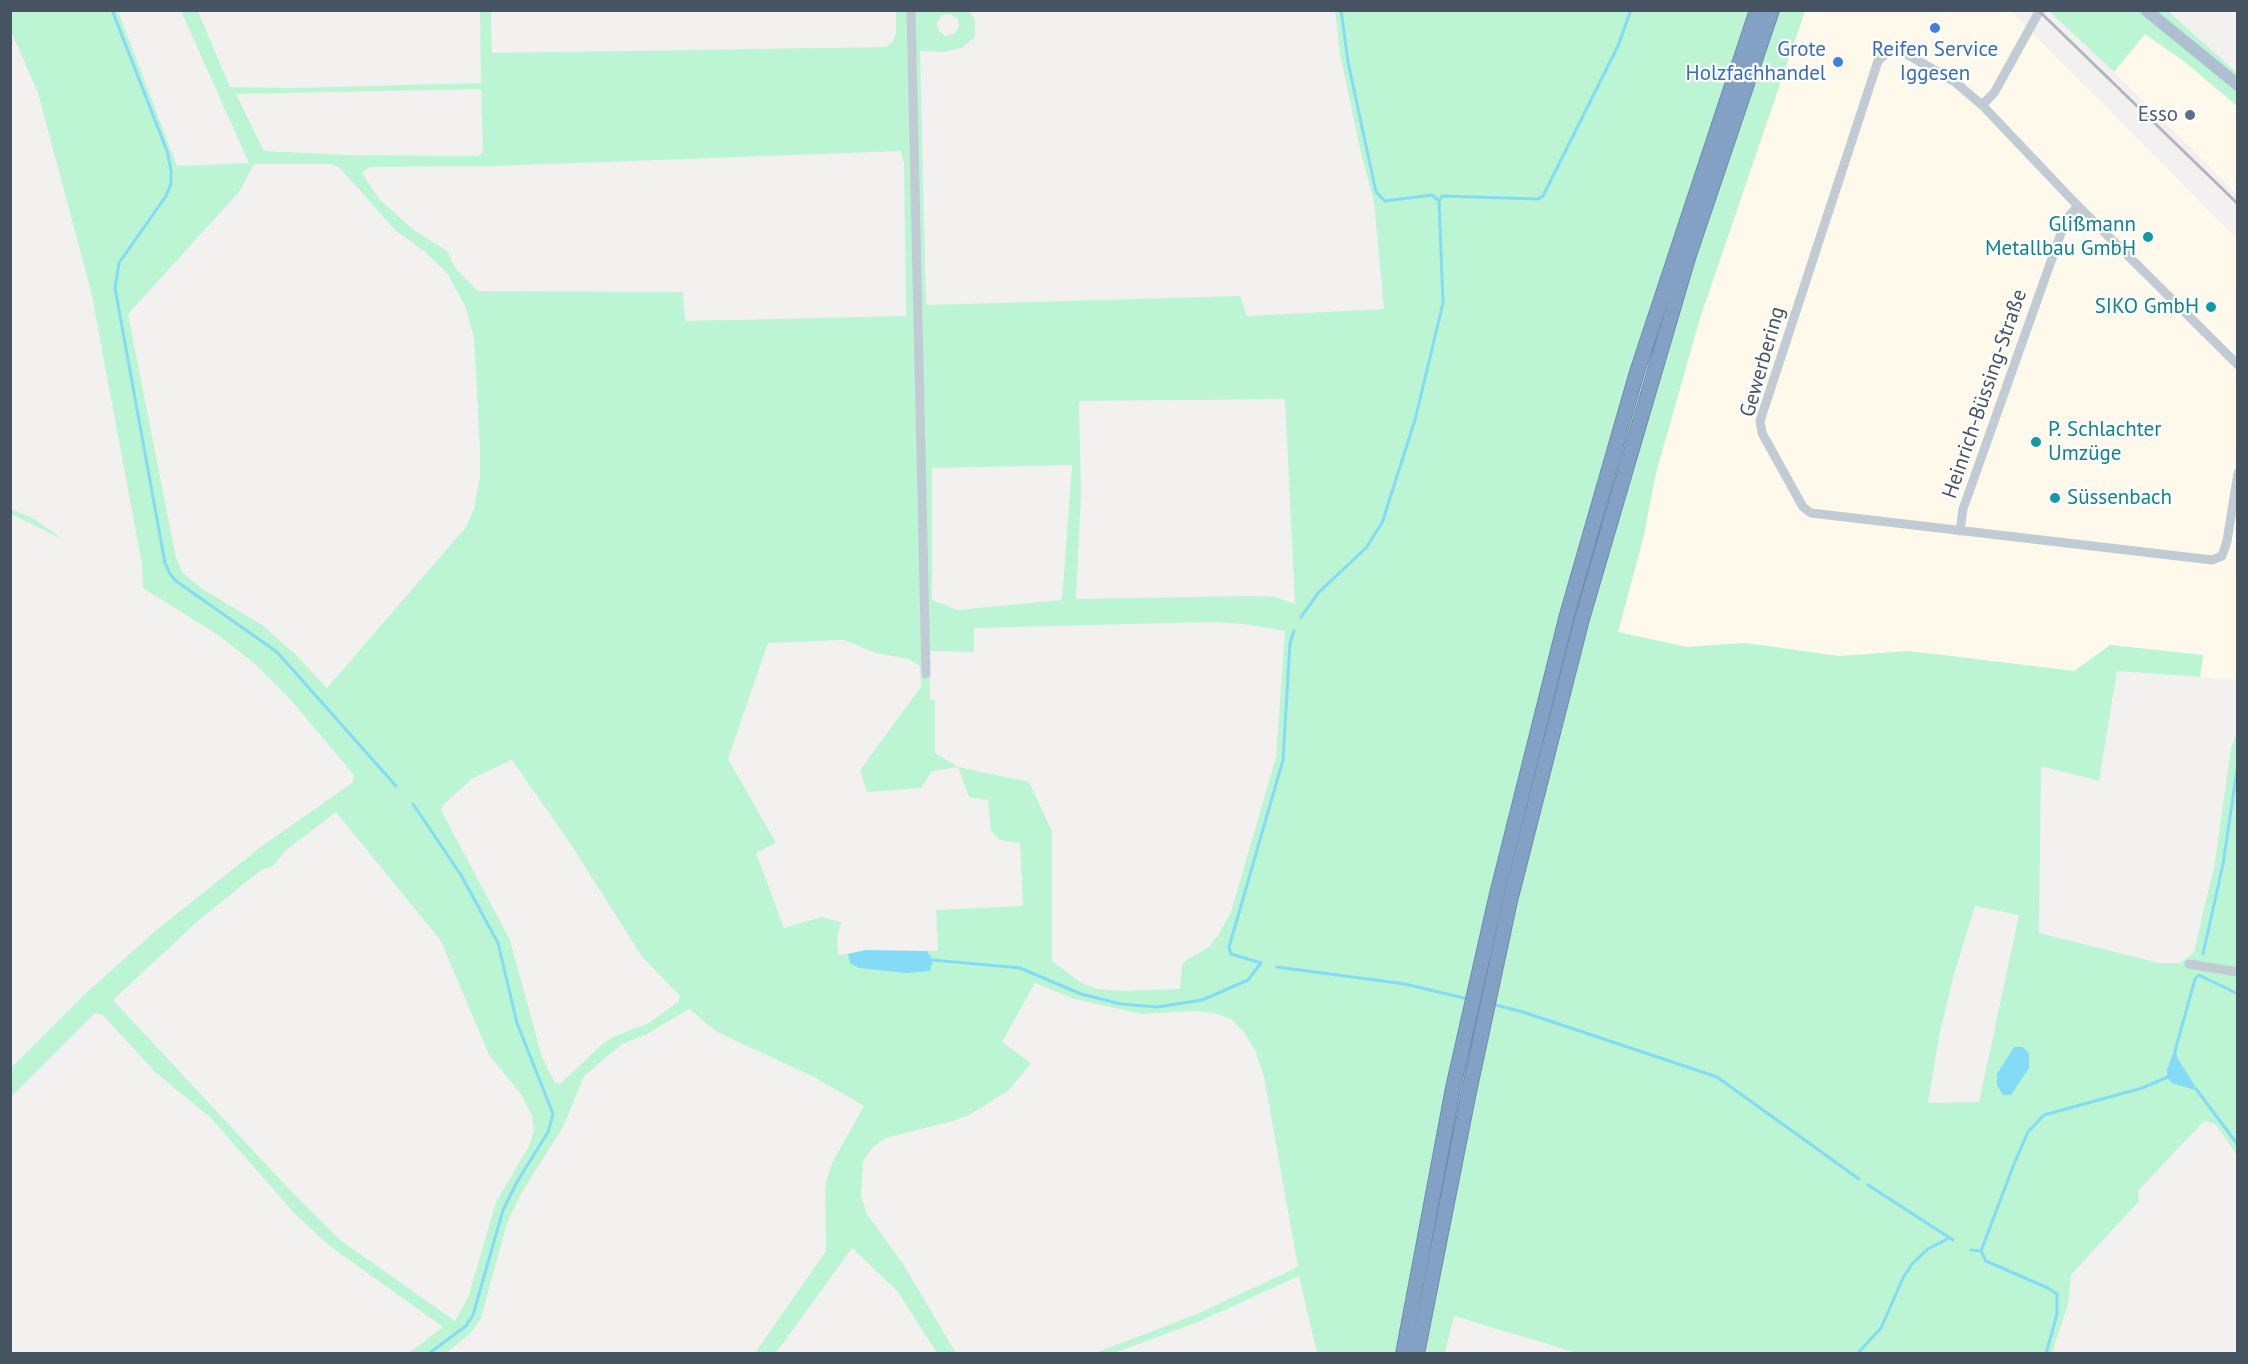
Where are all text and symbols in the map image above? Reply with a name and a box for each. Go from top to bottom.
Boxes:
marker: Reifen Service Iggesen [1928,21,1942,35]
place label: Grote Holzfachhandel [1686,37,1826,87]
place label: Reifen Service Iggesen [1872,37,1998,87]
marker: Grote Holzfachhandel [1831,55,1845,69]
place label: Esso [2138,102,2178,128]
marker: Esso [2183,108,2197,122]
place label: Glißmann Metallbau GmbH [1985,212,2136,262]
marker: Glißmann Metallbau GmbH [2141,230,2155,244]
street label: Heinrich-Büssing-Straße [1937,286,2033,502]
place label: SIKO GmbH [2095,294,2199,320]
marker: SIKO GmbH [2204,300,2218,314]
street label: Gewerbering [1735,304,1791,420]
place label: P. Schlachter Umzüge [2048,417,2161,467]
marker: P. Schlachter Umzüge [2029,435,2043,449]
place label: Süssenbach [2067,485,2172,511]
marker: Süssenbach [2048,491,2062,505]

